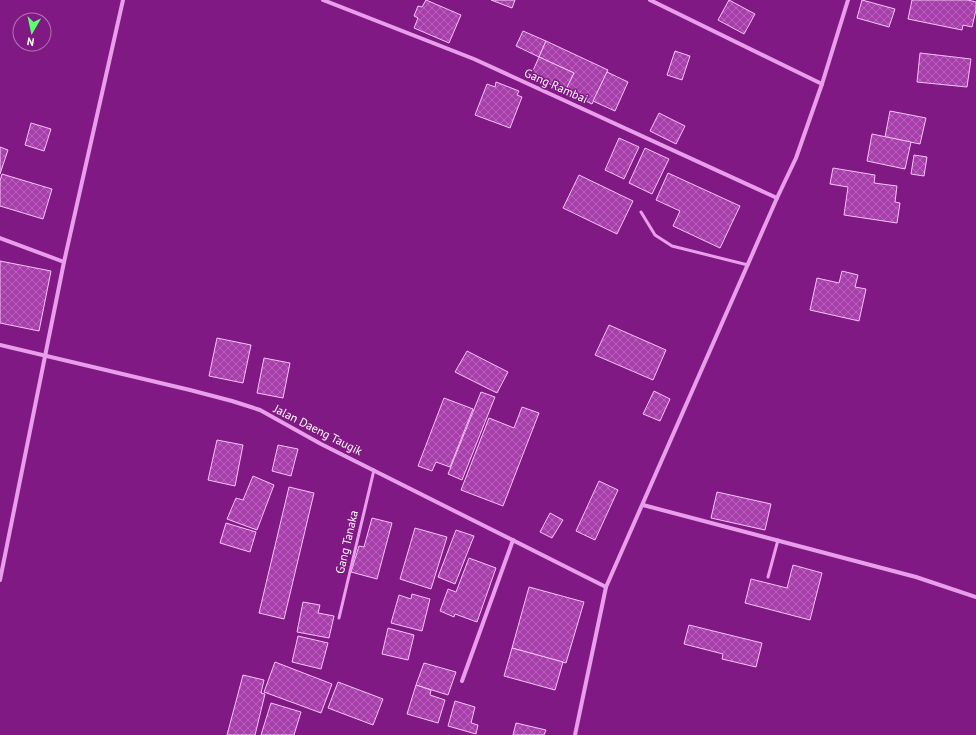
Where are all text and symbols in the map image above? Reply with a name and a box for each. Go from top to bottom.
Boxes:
north arrow [12,12,52,52]
text: N [26,34,35,49]
street label: Gang Rambai [522,65,590,106]
street label: Jalan Daeng Taugik [270,400,365,459]
street label: Gang Tanaka [332,509,361,575]

